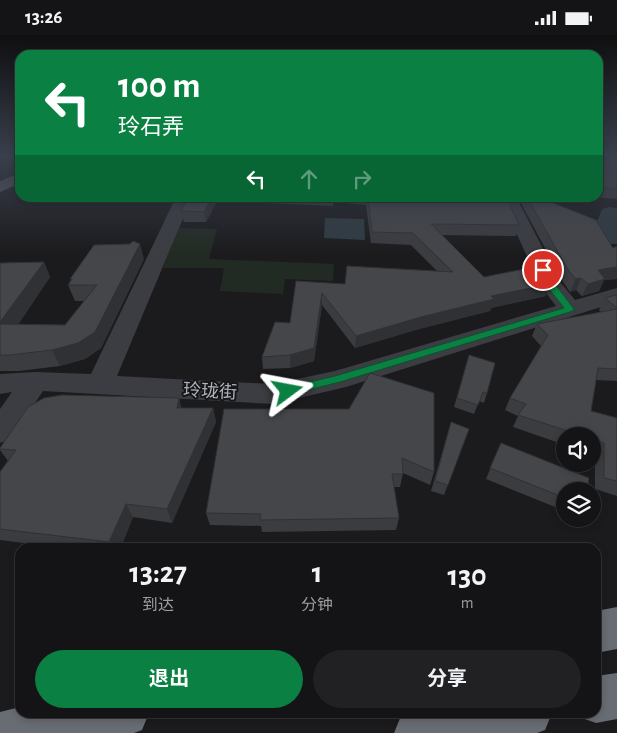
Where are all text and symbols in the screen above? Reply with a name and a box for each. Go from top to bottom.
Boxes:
text: 13:26 [25,8,63,27]
text: 100 m [118,69,201,104]
icon: left [35,70,100,135]
text: 玲石弄 [118,116,184,138]
icon: left [242,165,270,193]
icon: ahead [295,165,323,193]
icon: right [348,165,376,193]
pin [522,249,564,291]
icon: arrive [529,256,557,284]
position arrow [261,364,313,416]
street label: 玲珑街 [183,380,237,402]
map controls [556,427,601,527]
button: sound [556,427,601,472]
button: layers [556,482,601,527]
text: 13:27 [129,558,187,588]
text: 1 [312,558,323,588]
text: 130 [447,561,487,591]
text: m [461,595,473,611]
text: 到达 [142,597,174,613]
text: 分钟 [301,597,333,613]
button: 退出 [35,650,303,708]
button: 分享 [313,650,581,708]

